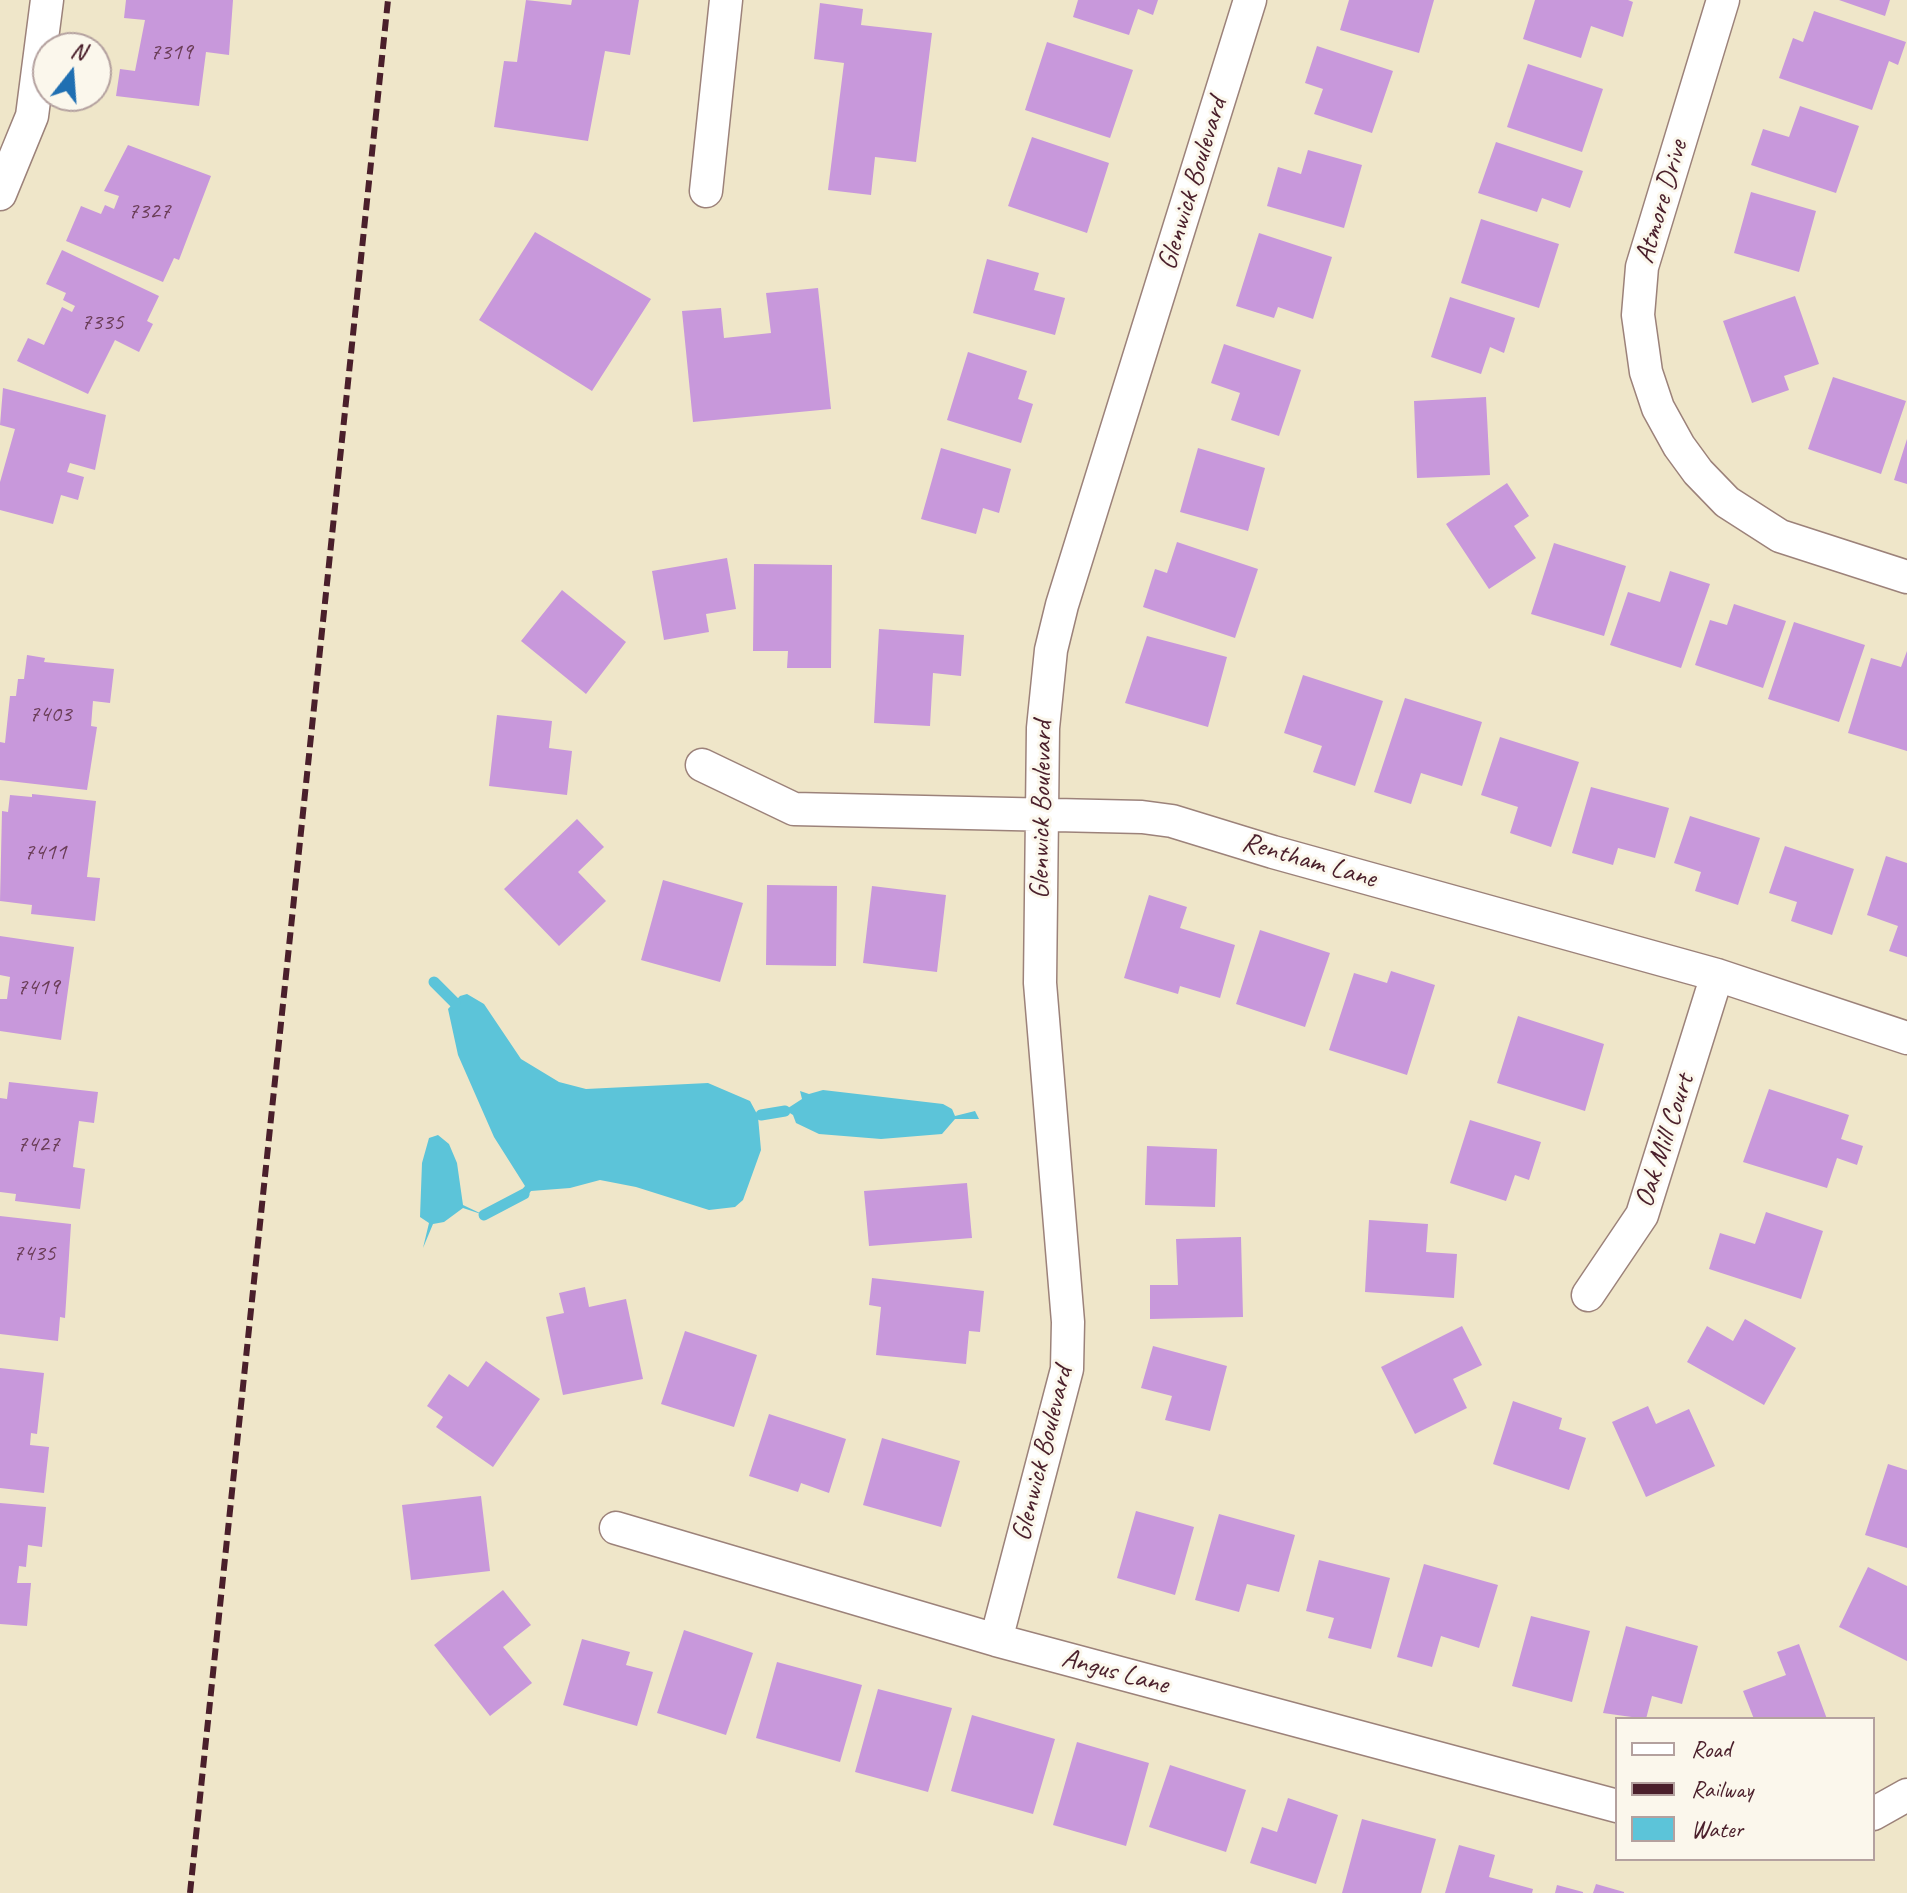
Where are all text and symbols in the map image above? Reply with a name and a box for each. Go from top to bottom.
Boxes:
north arrow [32,32,112,112]
text: N [68,36,89,66]
house number: 7319 [149,39,193,67]
street label: Glenwick Boulevard [1151,94,1235,274]
street label: Atmore Drive [1628,137,1696,267]
house number: 7327 [127,198,171,226]
house number: 7335 [80,309,124,337]
house number: 7403 [28,701,72,729]
street label: Glenwick Boulevard [1024,721,1060,899]
street label: Rentham Lane [1238,826,1380,896]
house number: 7411 [23,839,67,867]
house number: 7419 [16,974,60,1002]
street label: Oak Mill Court [1628,1070,1702,1212]
house number: 7427 [16,1131,60,1159]
house number: 7435 [12,1240,56,1268]
street label: Glenwick Boulevard [1005,1363,1081,1545]
street label: Angus Lane [1058,1642,1172,1702]
legend [1615,1717,1875,1861]
text: Road [1691,1734,1731,1764]
text: Railway [1691,1774,1753,1804]
text: Water [1691,1814,1743,1844]

